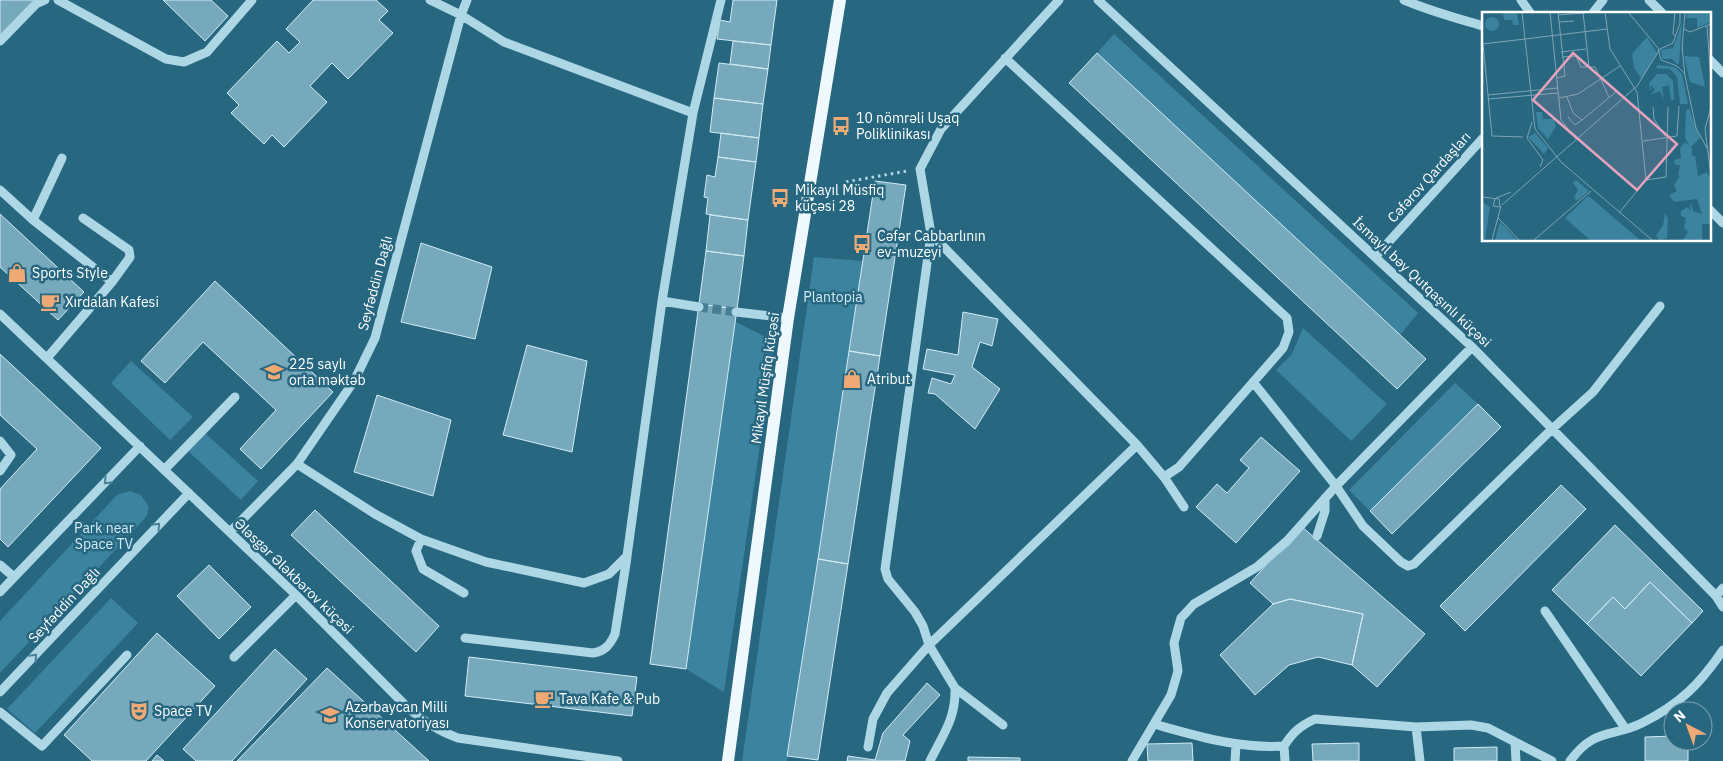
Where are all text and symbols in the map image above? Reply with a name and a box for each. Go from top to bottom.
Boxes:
inset map [1482,12,1710,241]
place label: 10 nömrəli Uşaq Poliklinikası [856,109,959,143]
bus stop icon: 10 nömrəli Uşaq Poliklinikası [830,115,852,137]
street label: Cəfərov Qardaşları [1383,128,1475,226]
place label: Mikayıl Müsfiq küçəsi 28 [795,181,884,215]
bus stop icon: Mikayıl Müsfiq küçəsi 28 [769,187,791,209]
street label: İsmayıl bəy Qutqaşınlı küçəsi [1349,213,1495,351]
place label: Cəfər Cabbarlının ev-muzeyi [877,227,986,261]
bus stop icon: Cəfər Cabbarlının ev-muzeyi [851,233,873,255]
street label: Seyfəddin Dağlı [354,234,396,332]
shop icon: Sports Style [6,262,28,284]
place label: Sports Style [32,264,108,282]
park label: Plantopia [803,288,863,306]
cafe icon: Xırdalan Kafesi [39,291,61,313]
place label: Xırdalan Kafesi [65,293,159,311]
street label: Mikayıl Müşfiq küçəsi [747,311,783,445]
place label: 225 saylı orta məktəb [289,355,366,389]
school or university icon: 225 saylı orta məktəb [263,361,285,383]
shop icon: Atribut [841,368,863,390]
place label: Atribut [867,370,911,388]
one-way arrow [104,476,113,485]
street label: Ələsgər Ələkbərov küçəsi [230,514,358,638]
park label: Park near Space TV [74,519,134,553]
one-way arrow [151,523,160,532]
street label: Seyfəddin Dağlı [24,563,104,647]
one-way arrow [28,654,37,663]
cafe icon: Tava Kafe & Pub [533,688,555,710]
place label: Tava Kafe & Pub [559,690,660,708]
place label: Azərbaycan Milli Konservatoriyası [345,698,449,732]
theatre icon: Space TV [128,700,150,722]
north arrow [1663,701,1713,751]
place label: Space TV [154,702,213,720]
school or university icon: Azərbaycan Milli Konservatoriyası [319,704,341,726]
text: N [1670,706,1689,726]

